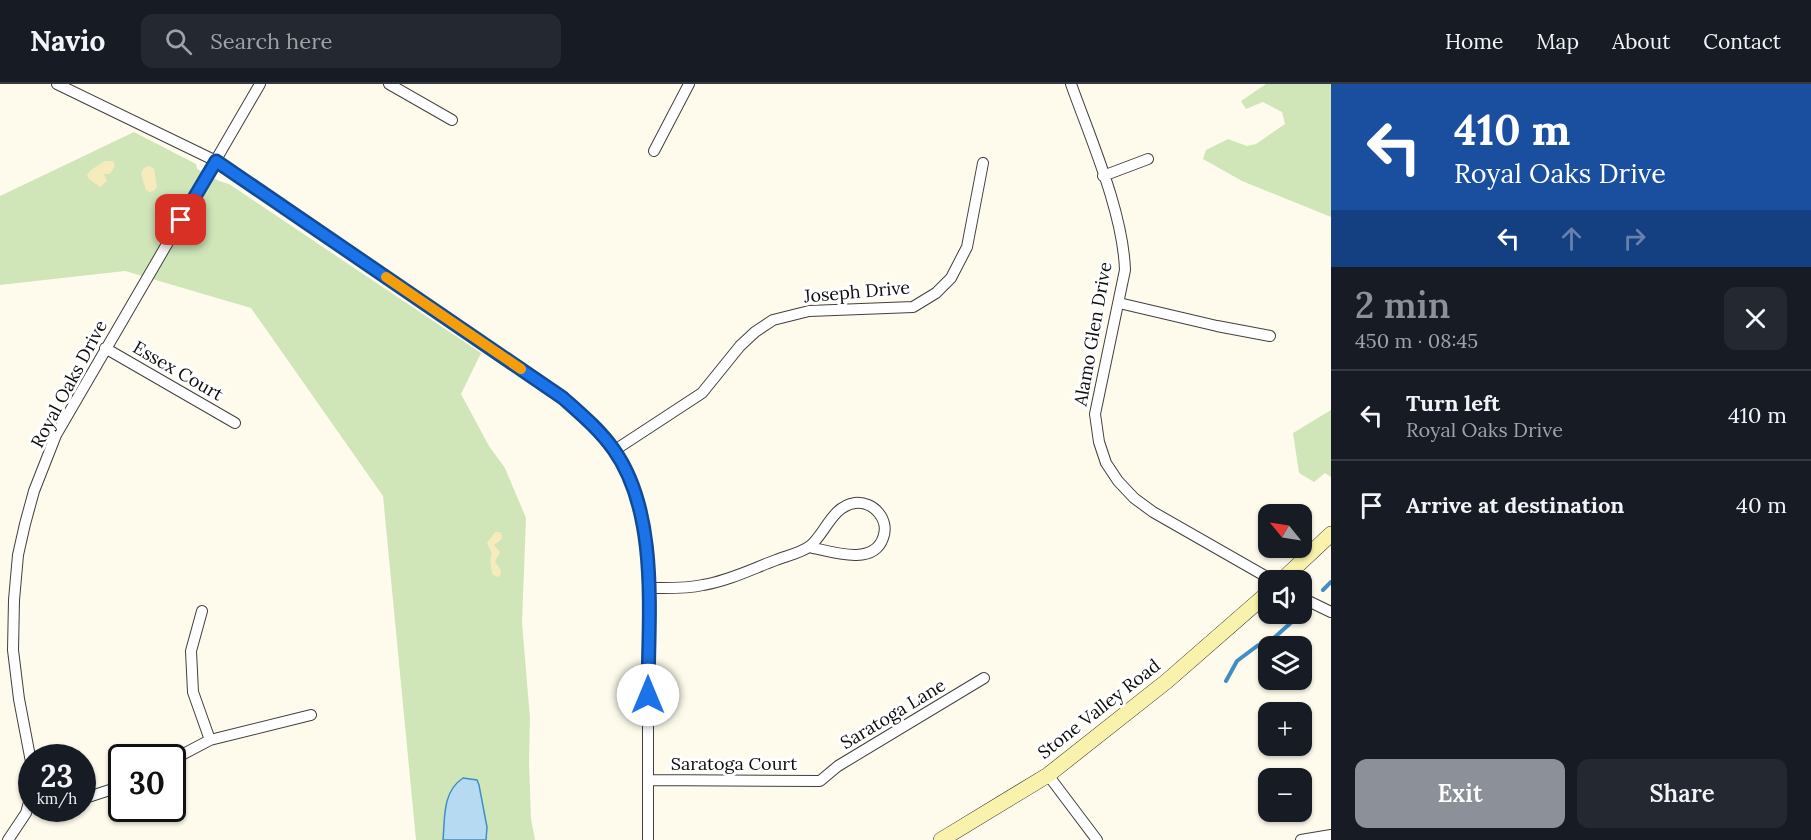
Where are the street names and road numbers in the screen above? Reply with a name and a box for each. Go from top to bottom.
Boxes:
street label: Alamo Glen Drive [1068,260,1117,409]
street label: Joseph Drive [802,275,911,308]
street label: Royal Oaks Drive [25,316,112,452]
street label: Essex Court [129,335,228,406]
street label: Stone Valley Road [1033,654,1165,764]
street label: Saratoga Lane [836,673,950,754]
street label: Saratoga Court [671,752,797,775]

